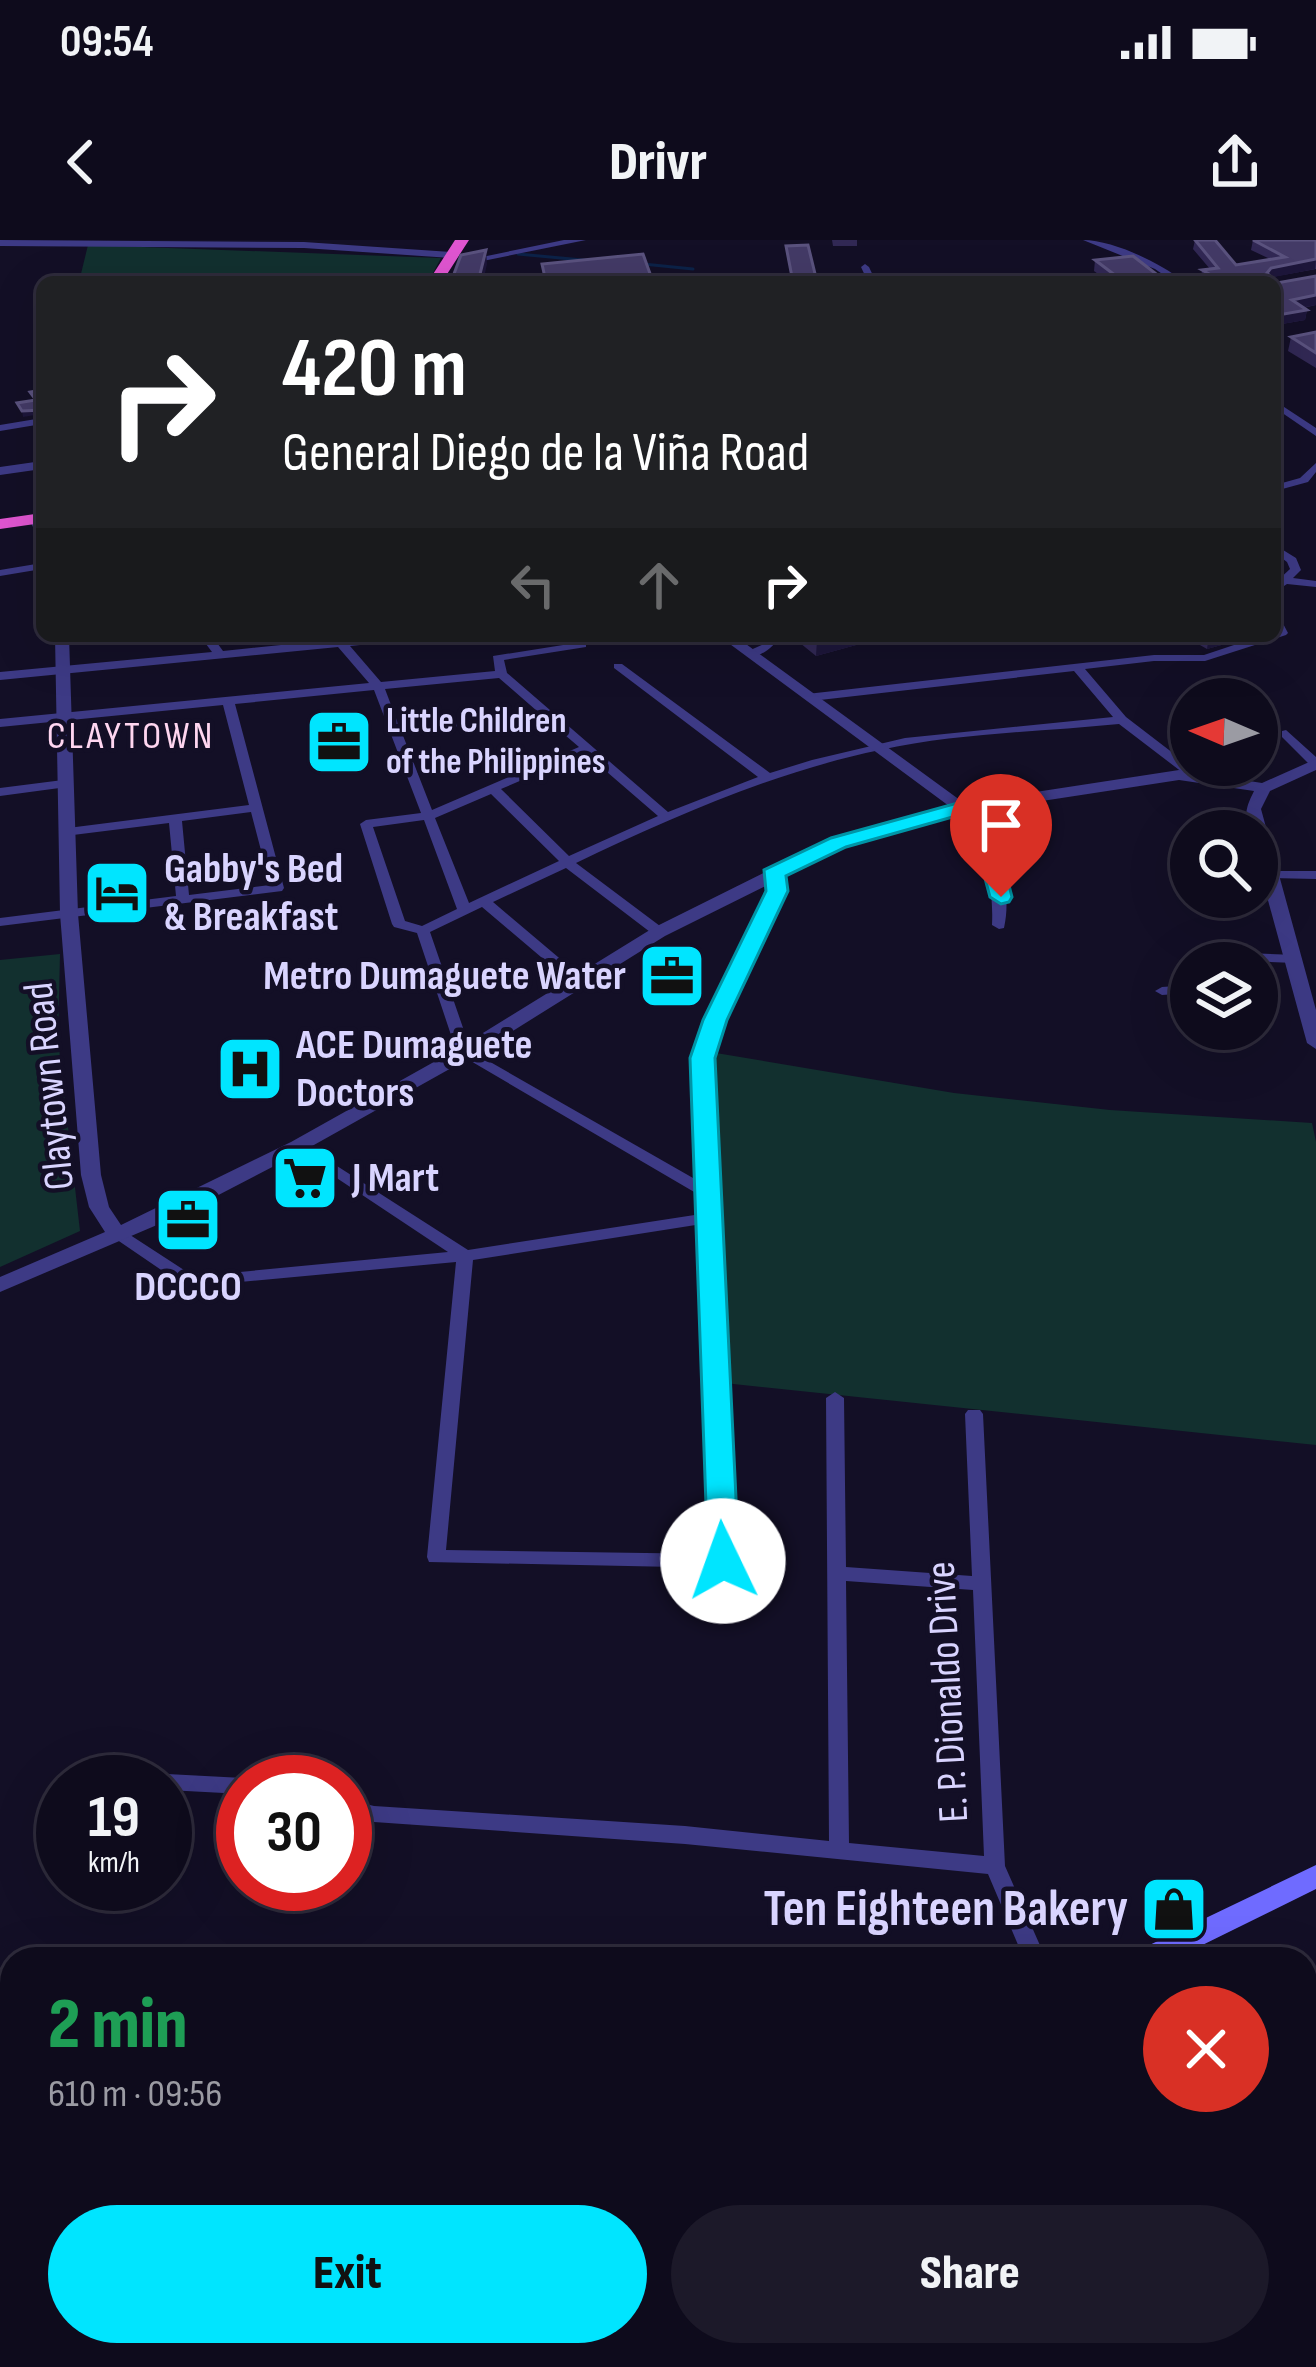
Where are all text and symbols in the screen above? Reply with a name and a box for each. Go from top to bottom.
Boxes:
text: 09:54 [60,15,154,70]
icon: back [48,129,114,195]
icon: share [1202,129,1268,195]
text: Drivr [609,130,707,195]
text: 420 m [282,319,467,420]
icon: right [84,324,240,480]
text: General Diego de la Viña Road [282,421,809,486]
icon: left [500,552,566,618]
icon: ahead [626,552,692,618]
icon: right [752,552,818,618]
north arrow [1170,678,1278,786]
map controls [1170,678,1278,1050]
place label: Little Children of the Philippines [386,700,606,784]
office icon: Little Children of the Philippines [304,707,374,777]
district label: CLAYTOWN [47,713,215,760]
pin [950,774,1052,897]
icon: arrive [968,792,1034,858]
button: search [1170,810,1278,918]
place label: Gabby's Bed & Breakfast [164,844,343,943]
hotel icon: Gabby's Bed & Breakfast [82,858,152,928]
office icon: Metro Dumaguete Water [637,941,707,1011]
button: layers [1170,942,1278,1050]
place label: Metro Dumaguete Water [263,951,626,1002]
street label: Claytown Road [14,980,86,1192]
place label: ACE Dumaguete Doctors [295,1020,533,1119]
hospital icon: ACE Dumaguete Doctors [215,1034,285,1104]
supermarket icon: J Mart [270,1143,340,1213]
place label: J Mart [351,1153,439,1204]
office icon: DCCCO [153,1185,223,1255]
place label: DCCCO [134,1262,242,1313]
position arrow [660,1498,786,1624]
street label: E. P. Dionaldo Drive [916,1560,980,1824]
speed limit sign: 30 [216,1755,372,1911]
text: 19 [88,1782,140,1854]
text: km/h [88,1845,140,1881]
shop icon: Ten Eighteen Bakery [1139,1874,1209,1944]
place label: Ten Eighteen Bakery [764,1879,1128,1940]
text: 2 min [48,1982,188,2069]
button: close [1143,1986,1269,2112]
text: 610 m · 09:56 [48,2071,222,2118]
button: Exit [48,2205,647,2343]
button: Share [671,2205,1269,2343]

